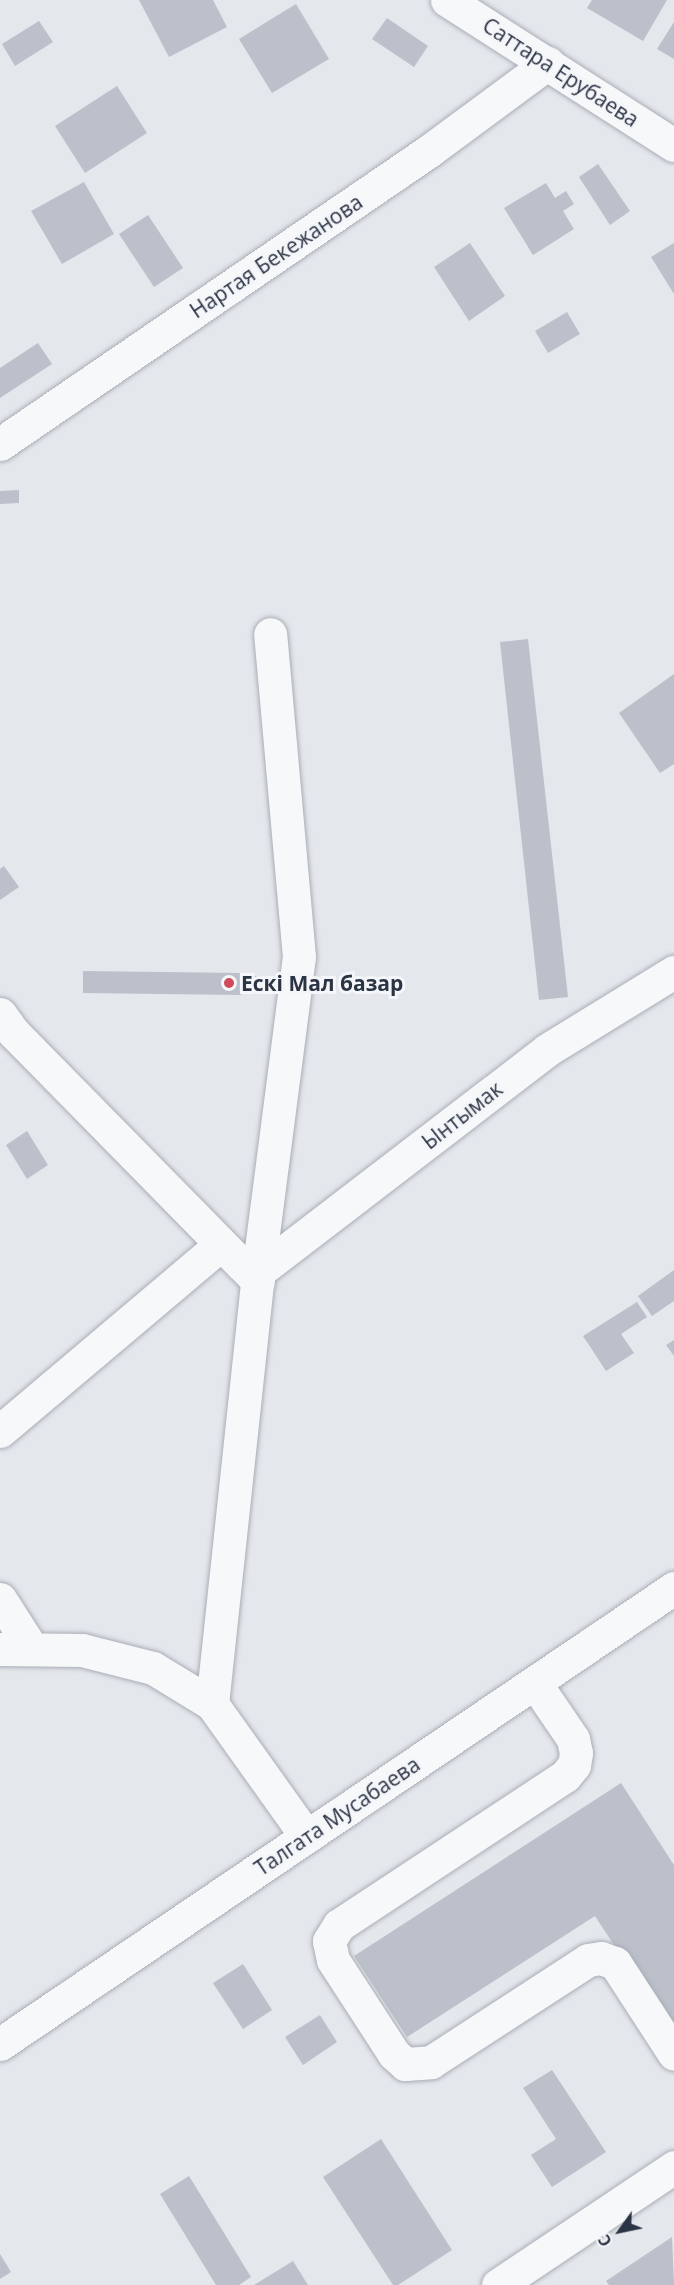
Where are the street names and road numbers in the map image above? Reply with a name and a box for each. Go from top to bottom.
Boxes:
street label: Саттара Ерубаева [478,12,644,132]
street label: Нартая Бекежанова [185,189,367,323]
street label: Ынтымак [417,1076,507,1154]
street label: Талгата Мусабаева [250,1751,424,1881]

